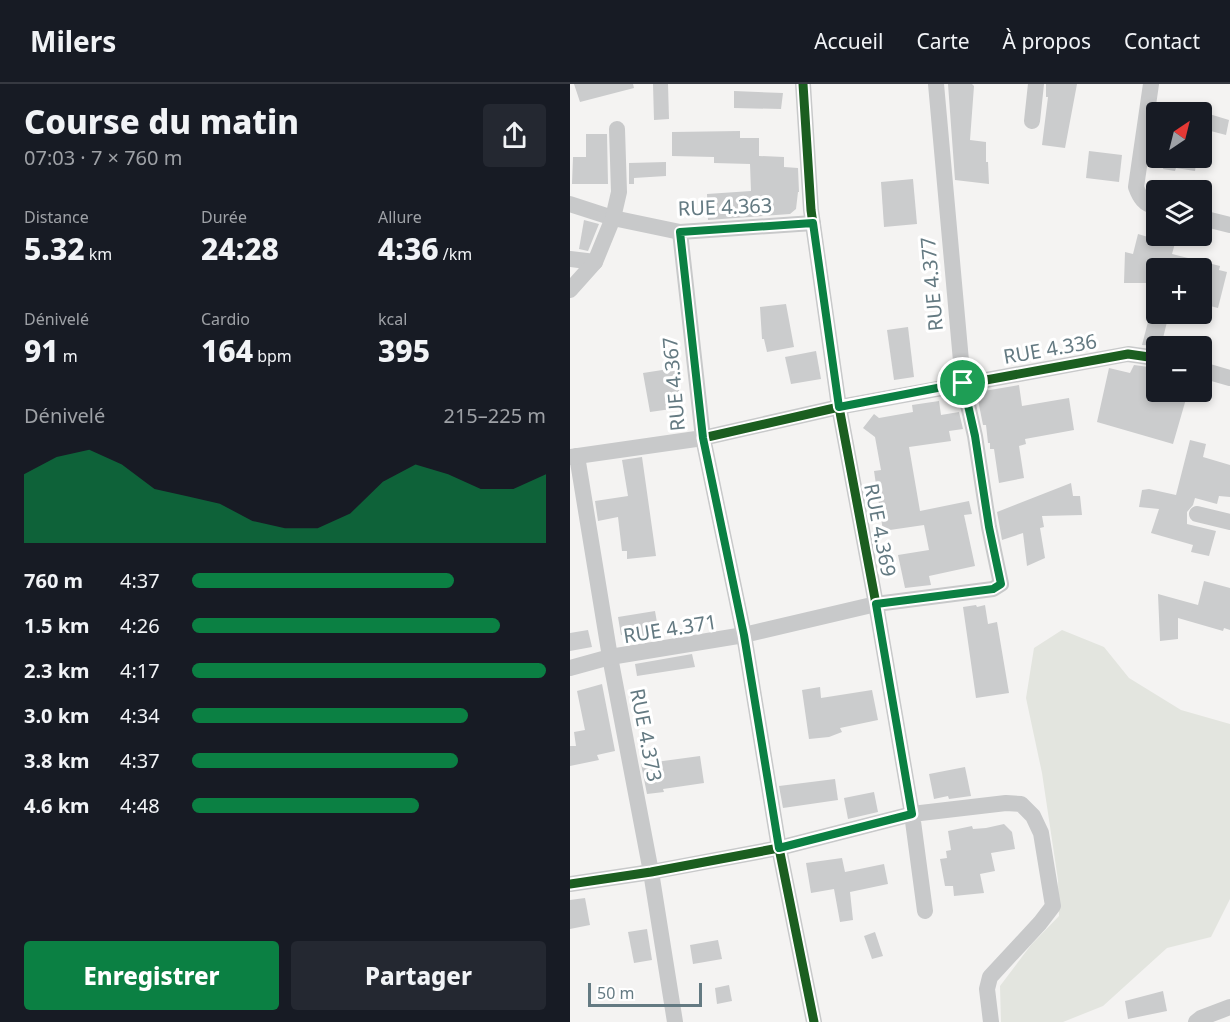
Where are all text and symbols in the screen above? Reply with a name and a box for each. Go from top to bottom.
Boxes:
text: Milers [30,22,116,60]
text: Accueil [814,27,883,55]
text: Carte [916,27,970,55]
text: À propos [1003,27,1091,55]
text: Contact [1124,27,1200,55]
text: Course du matin [24,99,299,144]
north arrow [1146,102,1212,168]
map controls [1146,102,1212,402]
button: share [483,104,546,167]
text: 07:03 · 7 × 760 m [24,144,182,171]
button: layers [1146,180,1212,246]
street label: RUE 4.363 [677,191,773,222]
text: Distance [24,206,89,228]
text: Durée [201,206,247,228]
text: Allure [378,206,422,228]
text: 5.32 [24,228,85,269]
text: 24:28 [201,228,279,269]
text: 4:36 [378,228,439,269]
street label: RUE 4.377 [914,236,949,332]
text: km [85,243,112,265]
text: /km [439,243,472,265]
button: + [1146,258,1212,324]
text: Dénivelé [24,308,89,330]
text: Cardio [201,308,250,330]
text: kcal [378,308,407,330]
street label: RUE 4.336 [1001,327,1099,370]
text: 91 [24,330,59,371]
text: 164 [201,330,253,371]
text: 395 [378,330,430,371]
street label: RUE 4.367 [656,336,691,432]
button: − [1146,336,1212,402]
text: m [59,345,78,367]
text: bpm [253,345,292,367]
pin [937,357,988,408]
icon: arrive [946,366,979,399]
text: Dénivelé [24,402,105,429]
text: 215–225 m [443,402,546,429]
street label: RUE 4.369 [858,481,903,579]
text: 760 m [24,567,83,594]
text: 4:37 [120,567,160,594]
street label: RUE 4.371 [621,608,719,649]
text: 1.5 km [24,612,90,639]
text: 4:26 [120,612,160,639]
text: 2.3 km [24,657,90,684]
text: 4:17 [120,657,160,684]
street label: RUE 4.373 [624,686,669,784]
text: 3.0 km [24,702,90,729]
text: 4:34 [120,702,160,729]
text: 3.8 km [24,747,90,774]
text: 4:37 [120,747,160,774]
text: 4.6 km [24,792,90,819]
text: 4:48 [120,792,160,819]
button: Enregistrer [24,941,279,1010]
button: Partager [291,941,546,1010]
scale bar [588,980,702,1008]
text: 50 m [597,982,634,1004]

